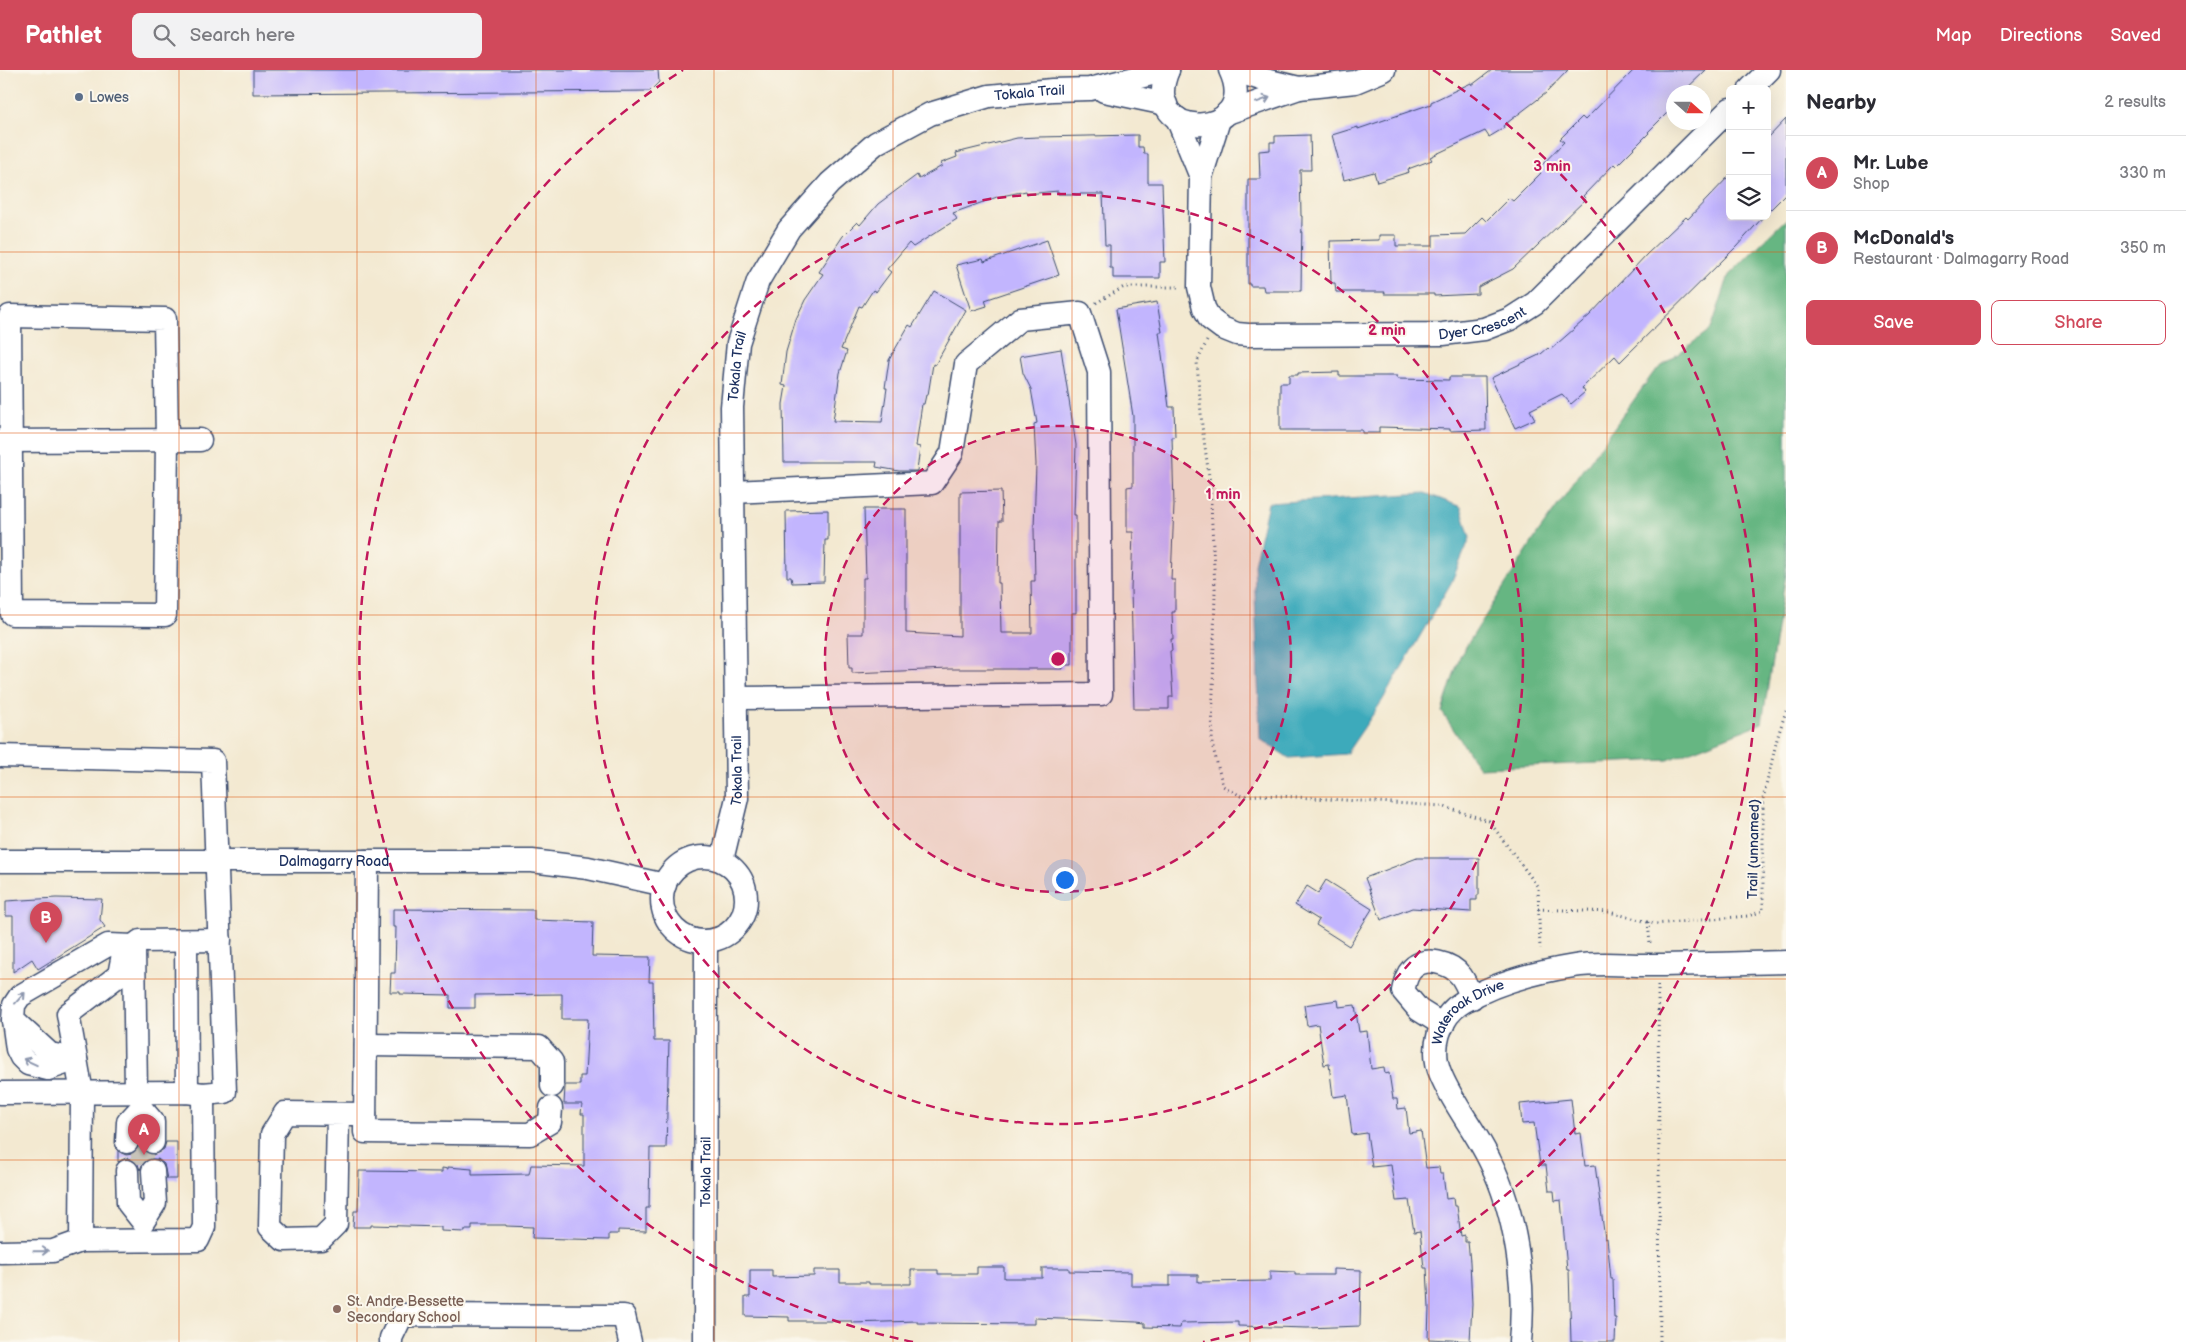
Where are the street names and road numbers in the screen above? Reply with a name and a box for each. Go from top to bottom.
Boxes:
street label: Tokala Trail [994,82,1065,104]
street label: Dyer Crescent [1438,303,1530,343]
street label: Tokala Trail [725,329,750,402]
street label: Tokala Trail [727,735,746,808]
street label: Trail (unnamed) [1744,799,1763,899]
street label: Dalmagarry Road [279,853,389,870]
street label: Wateroak Drive [1428,976,1507,1046]
street label: Tokala Trail [697,1137,715,1207]

